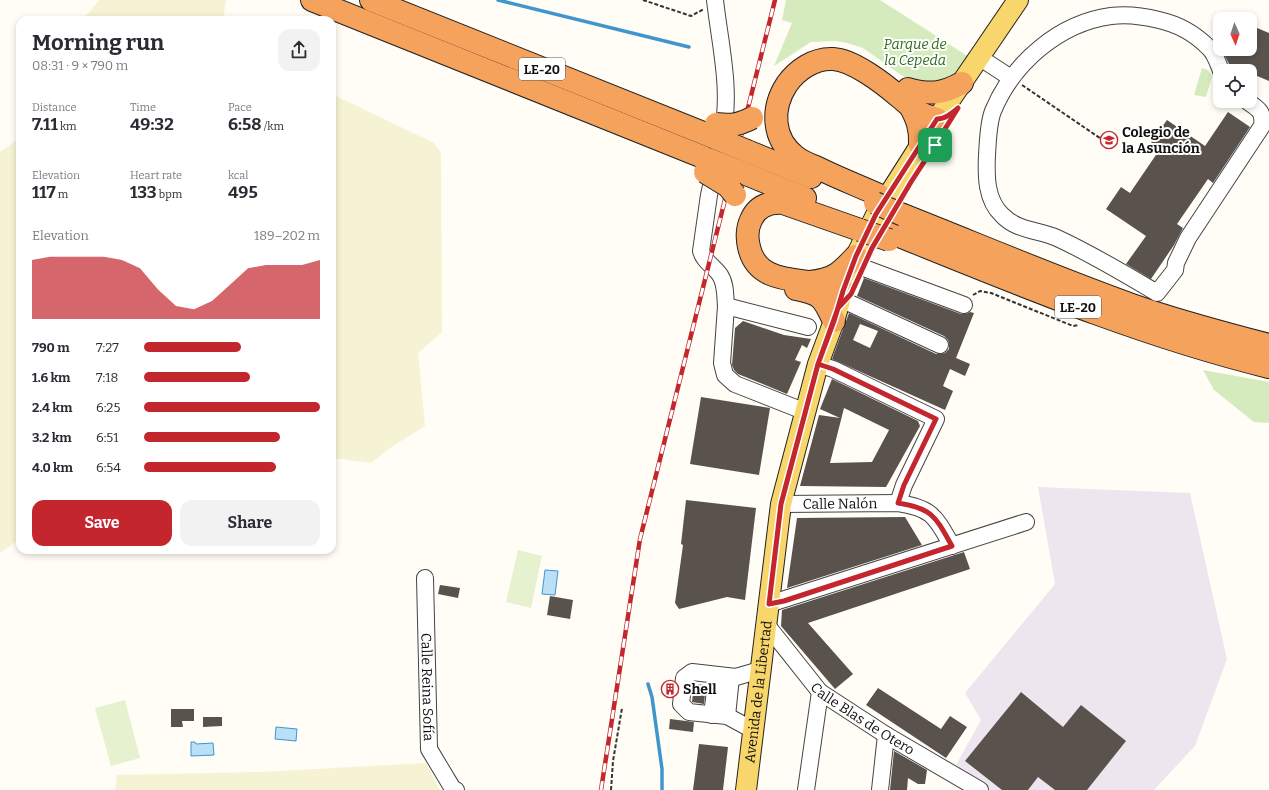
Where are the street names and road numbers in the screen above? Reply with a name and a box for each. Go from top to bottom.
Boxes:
road number: LE-20 [519,58,565,80]
road number: LE-20 [1055,296,1101,318]
street label: Calle Nalón [803,495,877,513]
street label: Avenida de la Libertad [741,620,776,764]
street label: Calle Reina Sofía [417,633,437,742]
street label: Calle Blas de Otero [807,679,917,759]

